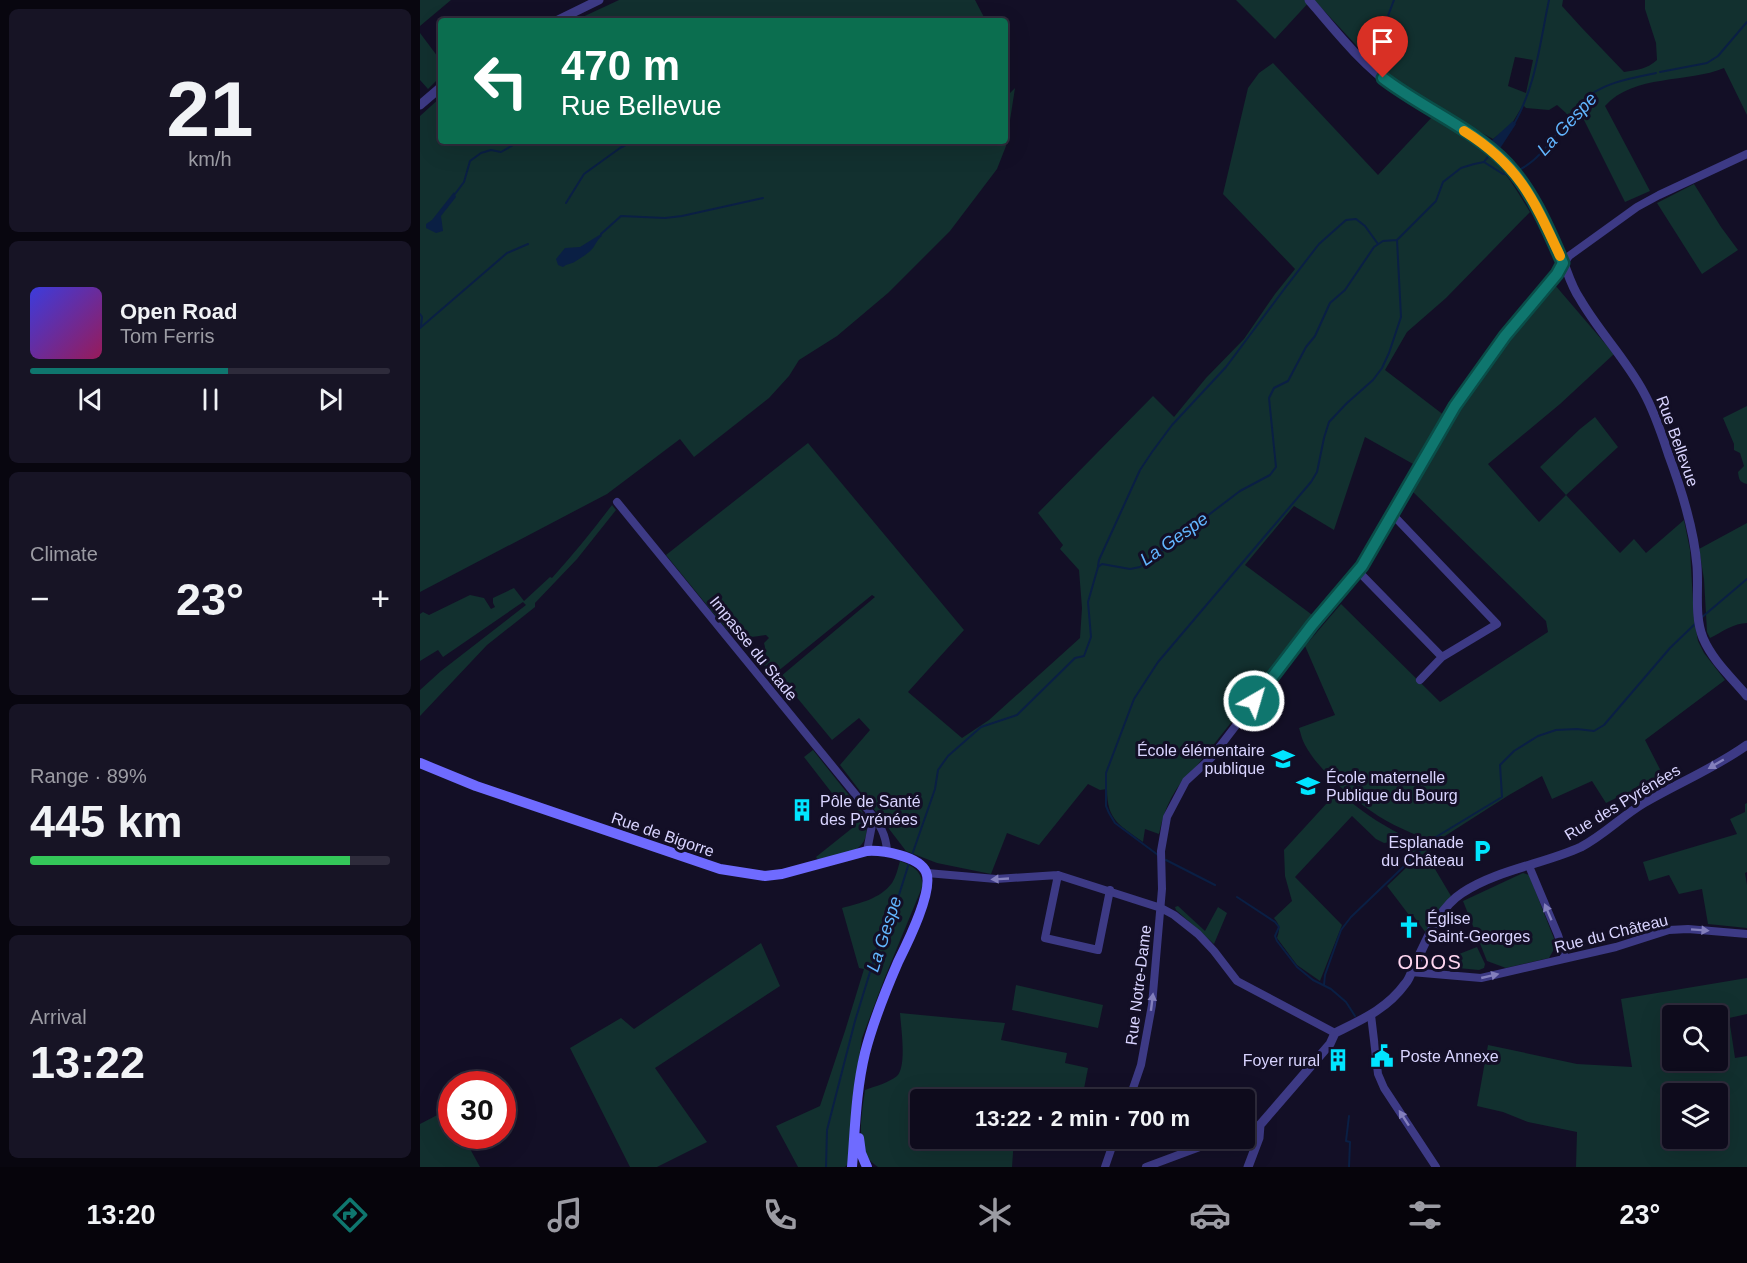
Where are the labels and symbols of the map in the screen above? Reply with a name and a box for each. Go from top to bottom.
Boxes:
pin [1357,16,1408,78]
water label: La Gespe [1533,89,1601,159]
street label: Rue Bellevue [1653,394,1702,489]
water label: La Gespe [1136,508,1212,570]
street label: Impasse du Stade [706,593,801,704]
position arrow [1222,669,1286,733]
place label: École élémentaire publique [1137,741,1265,777]
school or university icon: École élémentaire publique [1270,746,1296,772]
one-way arrow [1707,759,1724,769]
street label: Rue des Pyrénées [1561,761,1683,844]
place label: École maternelle Publique du Bourg [1326,768,1458,804]
school or university icon: École maternelle Publique du Bourg [1295,773,1321,799]
place label: Pôle de Santé des Pyrénées [820,793,921,828]
building icon: Pôle de Santé des Pyrénées [789,797,815,823]
street label: Rue de Bigorre [609,809,717,860]
place label: Esplanade du Château [1381,834,1464,869]
parking icon: Esplanade du Château [1469,838,1495,864]
one-way arrow [991,874,1010,883]
water label: La Gespe [862,894,906,974]
one-way arrow [1543,902,1553,920]
place label: Église Saint-Georges [1427,909,1530,945]
street label: Rue du Château [1553,911,1670,956]
church icon: Église Saint-Georges [1396,914,1422,940]
street label: Rue Notre-Dame [1123,924,1154,1046]
one-way arrow [1691,925,1710,935]
district label: ODOS [1398,951,1462,973]
one-way arrow [1481,971,1500,980]
one-way arrow [1148,992,1157,1011]
public building icon: Poste Annexe [1369,1043,1395,1069]
building icon: Foyer rural [1325,1047,1351,1073]
place label: Poste Annexe [1400,1048,1499,1065]
place label: Foyer rural [1243,1052,1320,1069]
speed limit sign: 30 [438,1071,516,1149]
one-way arrow [1398,1110,1409,1126]

